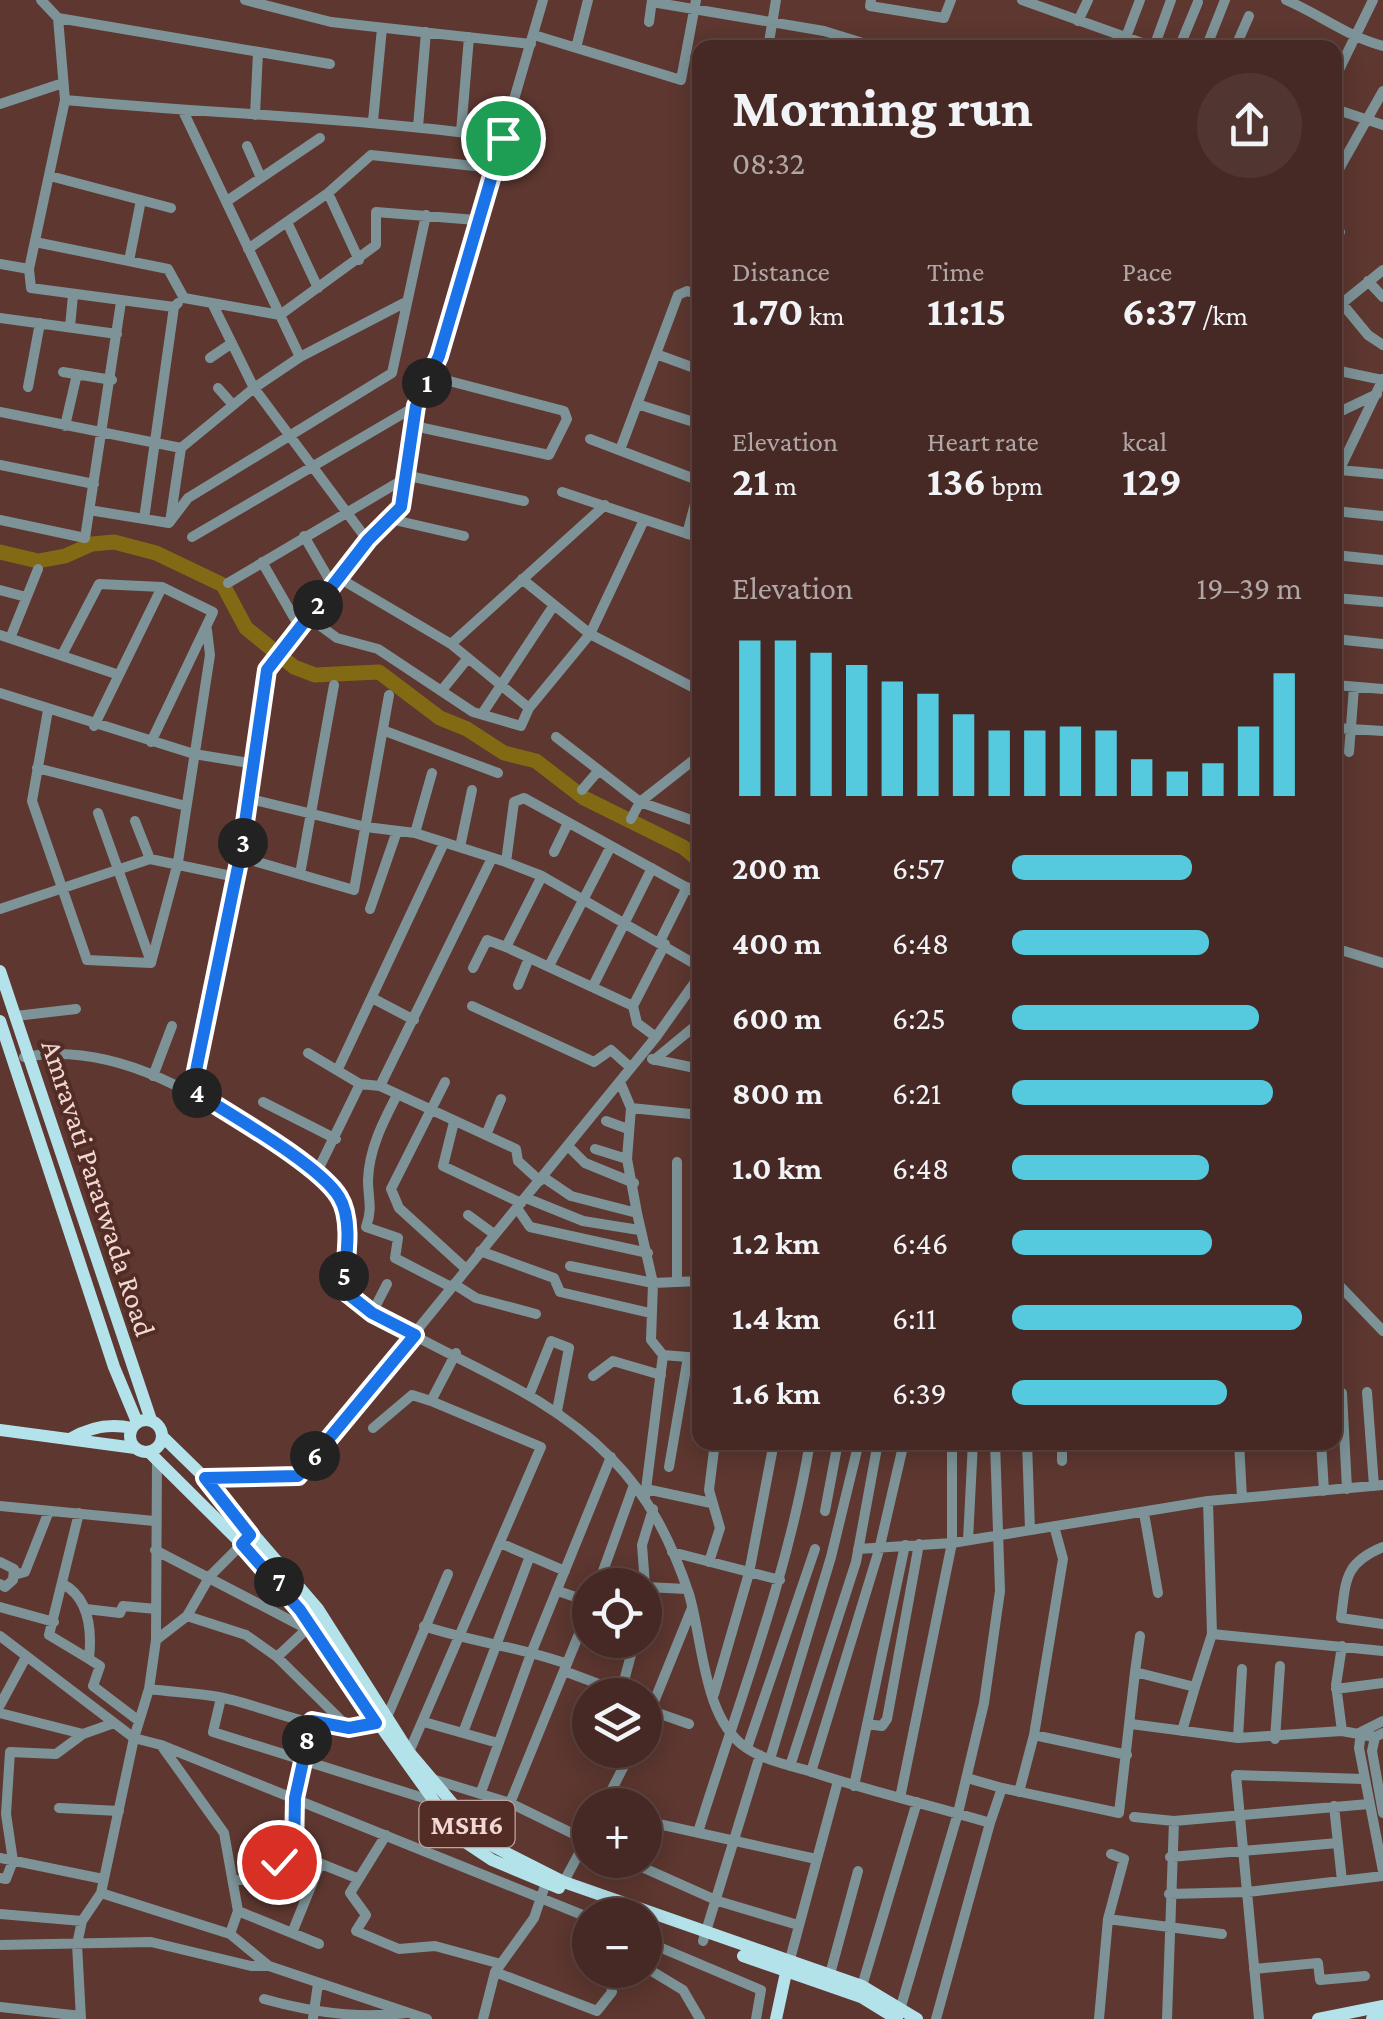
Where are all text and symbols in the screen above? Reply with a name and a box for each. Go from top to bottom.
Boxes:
button: share [1197,73,1302,178]
text: Morning run [732,77,1033,138]
pin [461,96,546,181]
icon: arrive [476,111,531,166]
text: 08:32 [732,145,805,181]
text: Distance [732,256,830,287]
text: Time [927,256,984,287]
text: Pace [1122,256,1172,287]
text: 1.70 [732,287,803,334]
text: 11:15 [927,287,1006,334]
text: 6:37 [1122,287,1197,334]
text: km [803,300,845,331]
text: /km [1197,300,1248,331]
pin: 1 [402,358,452,408]
text: 1 [422,367,432,398]
text: Elevation [732,426,838,457]
text: Heart rate [927,426,1039,457]
text: kcal [1122,426,1167,457]
text: 21 [732,457,769,504]
text: 136 [927,457,986,504]
text: 129 [1122,457,1182,504]
text: m [769,470,797,501]
text: bpm [986,470,1043,501]
text: Elevation [732,570,853,606]
text: 19–39 m [1197,570,1302,606]
pin: 2 [293,580,343,630]
text: 2 [311,589,325,620]
pin: 3 [218,818,268,868]
text: 3 [236,827,250,858]
text: 200 m [732,850,820,886]
text: 6:57 [892,850,944,886]
text: 400 m [732,925,821,961]
text: 6:48 [892,925,949,961]
text: 600 m [732,1000,822,1036]
text: 6:25 [892,1000,946,1036]
street label: Amravati Paratwada Road [35,1036,163,1341]
pin: 4 [172,1068,222,1118]
text: 800 m [732,1075,823,1111]
text: 6:21 [892,1075,941,1111]
text: 4 [189,1077,205,1108]
text: 1.0 km [732,1150,822,1186]
text: 6:48 [892,1150,949,1186]
text: 1.2 km [732,1225,820,1261]
text: 6:46 [892,1225,948,1261]
pin: 5 [319,1251,369,1301]
text: 5 [337,1260,351,1291]
text: 1.4 km [732,1300,820,1336]
text: 6:11 [892,1300,937,1336]
text: 1.6 km [732,1375,821,1411]
text: 6:39 [892,1375,947,1411]
pin: 6 [290,1431,340,1481]
text: 6 [307,1440,323,1471]
pin: 7 [254,1557,304,1607]
text: 7 [272,1566,286,1597]
map controls [572,1568,662,1988]
button: locate [572,1568,662,1658]
button: layers [572,1678,662,1768]
pin: 8 [282,1715,332,1765]
text: 8 [299,1724,315,1755]
button: + [572,1788,662,1878]
road number: MSH6 [420,1801,514,1847]
pin [237,1820,322,1905]
icon: check [252,1835,307,1890]
button: − [572,1898,662,1988]

